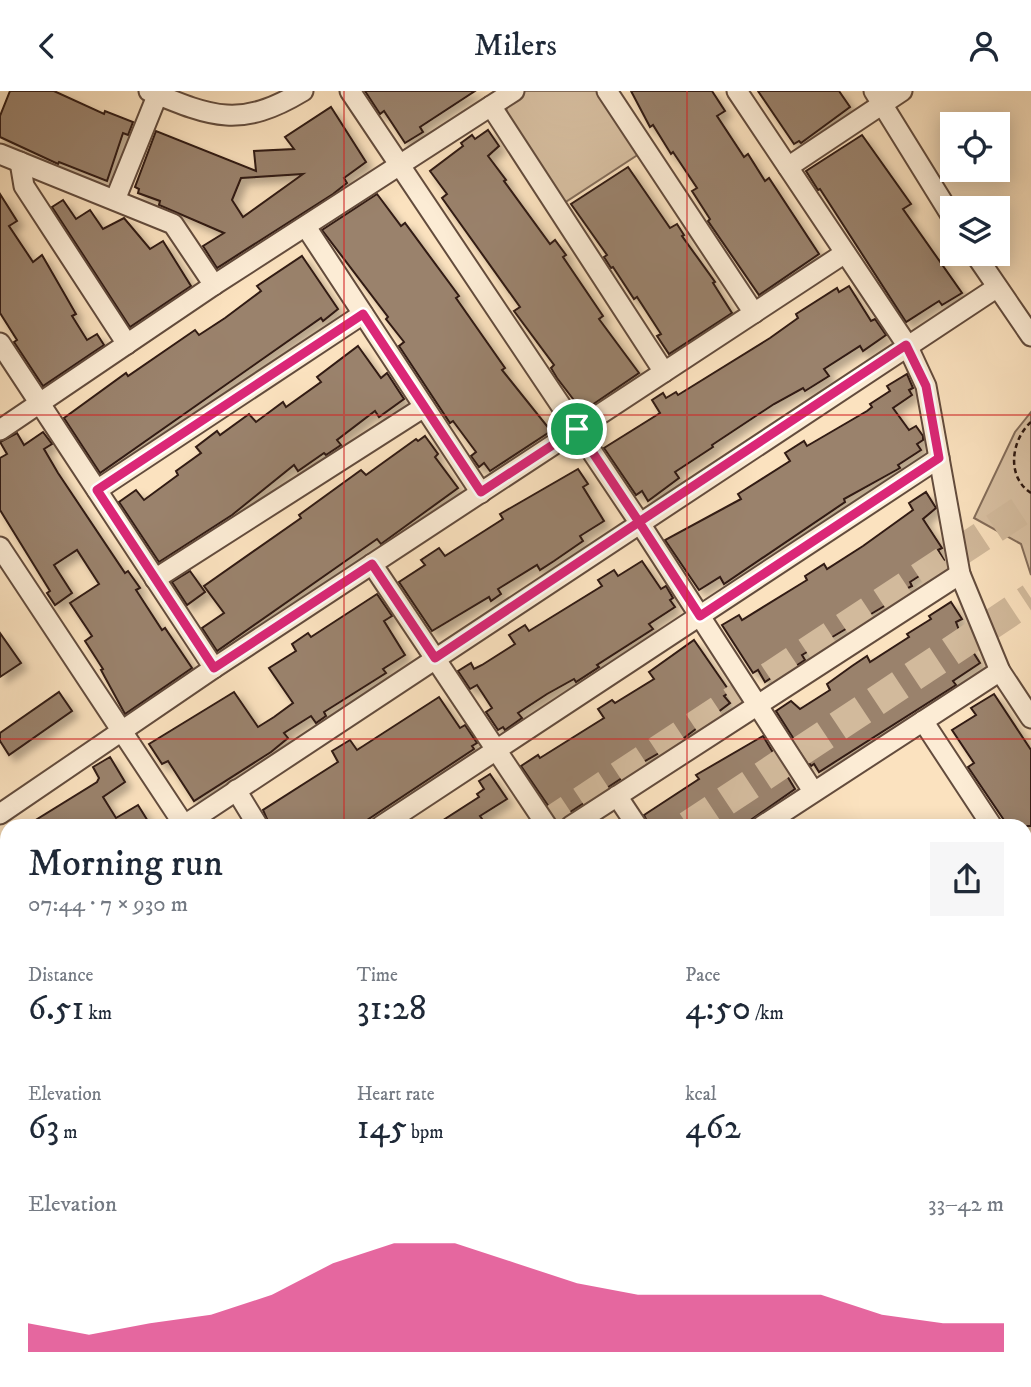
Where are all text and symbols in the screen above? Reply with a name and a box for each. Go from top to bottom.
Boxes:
text: Milers [474,26,557,66]
icon: back [28,27,66,65]
icon: person [965,27,1003,65]
map controls [940,112,1010,266]
button: locate [940,112,1010,182]
button: layers [940,196,1010,266]
pin [547,399,607,459]
icon: arrive [558,410,596,448]
text: Morning run [28,840,223,888]
button: share [930,842,1004,916]
text: 07:44 · 7 × 930 m [28,890,188,919]
text: Distance [28,964,93,987]
text: Time [357,964,398,987]
text: Pace [685,964,720,987]
text: 6.51 [28,987,84,1031]
text: 31:28 [357,987,426,1031]
text: 4:50 [685,987,751,1031]
text: km [84,1002,112,1025]
text: /km [751,1002,784,1025]
text: Elevation [28,1083,102,1106]
text: Heart rate [357,1083,435,1106]
text: kcal [685,1083,717,1106]
text: 63 [28,1106,59,1150]
text: 145 [357,1106,407,1150]
text: 462 [685,1106,741,1150]
text: m [59,1121,78,1144]
text: bpm [407,1121,444,1144]
text: Elevation [28,1190,117,1219]
text: 33–42 m [928,1190,1004,1219]

